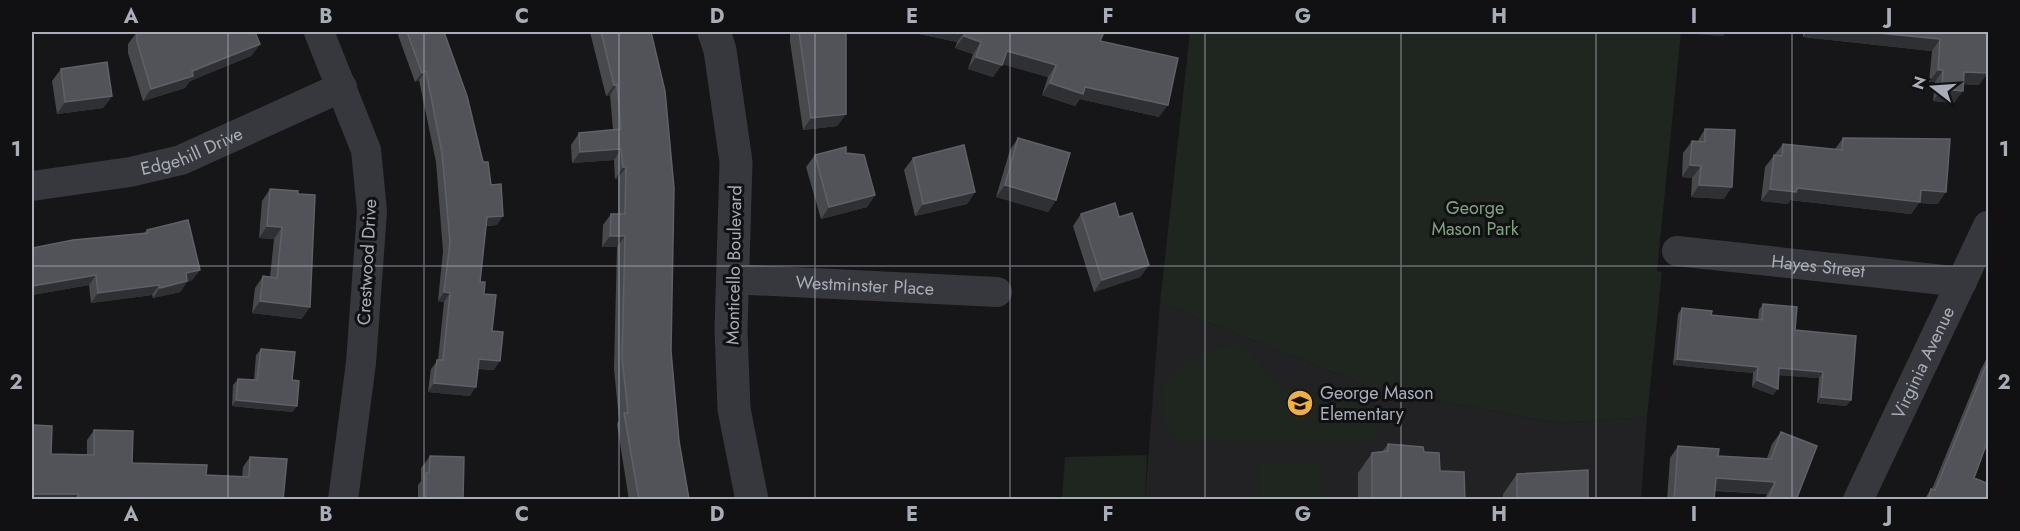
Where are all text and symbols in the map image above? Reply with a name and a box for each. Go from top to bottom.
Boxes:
text: A [123,2,139,31]
text: B [319,2,333,31]
text: C [515,2,529,31]
text: D [710,2,724,31]
text: E [906,2,918,31]
text: F [1102,2,1114,31]
text: G [1295,2,1311,31]
text: H [1491,2,1507,31]
text: I [1691,2,1697,31]
text: J [1882,2,1892,31]
north arrow [1903,57,1963,117]
text: N [1906,73,1932,92]
street label: Edgehill Drive [138,121,247,182]
text: 1 [11,135,21,164]
text: 1 [1999,135,2009,164]
street label: Monticello Boulevard [720,185,748,345]
park label: George Mason Park [1431,195,1519,242]
street label: Crestwood Drive [351,198,383,326]
street label: Hayes Street [1770,248,1867,284]
street label: Westminster Place [795,269,935,302]
street label: Virginia Avenue [1885,302,1961,423]
text: 2 [9,368,23,397]
text: 2 [1997,368,2011,397]
place label: George Mason Elementary [1320,380,1434,427]
school or university icon: George Mason Elementary [1285,388,1315,418]
text: A [123,500,139,529]
text: B [319,500,333,529]
text: C [515,500,529,529]
text: D [710,500,724,529]
text: E [906,500,918,529]
text: F [1102,500,1114,529]
text: G [1295,500,1311,529]
text: H [1491,500,1507,529]
text: I [1691,500,1697,529]
text: J [1882,500,1892,529]

